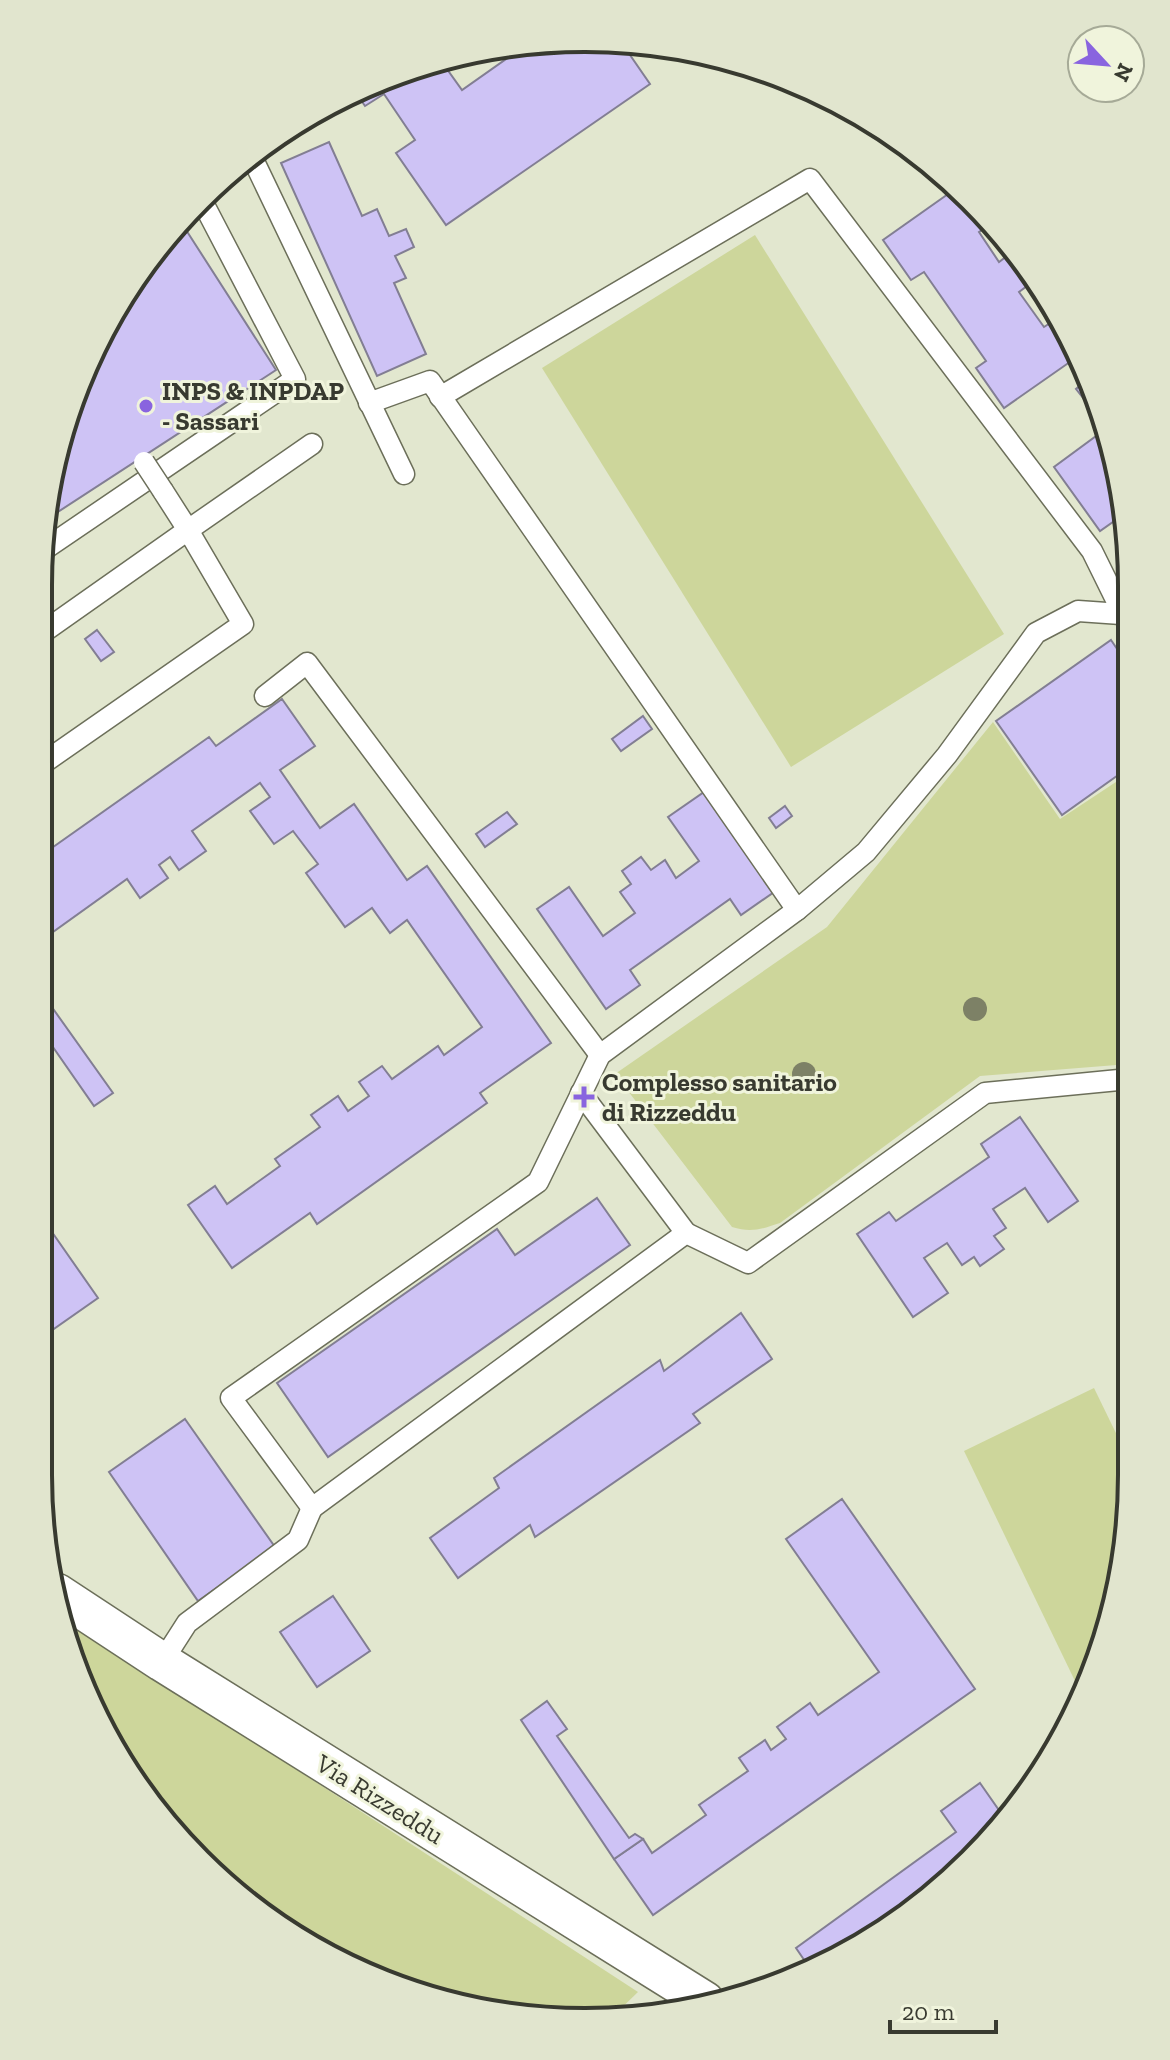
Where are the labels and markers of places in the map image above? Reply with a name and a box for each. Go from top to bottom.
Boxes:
place label: INPS & INPDAP - Sassari [162,375,344,437]
marker: INPS & INPDAP - Sassari [137,397,155,415]
place label: Complesso sanitario di Rizzeddu [602,1066,837,1128]
marker: Complesso sanitario di Rizzeddu [573,1086,595,1108]

